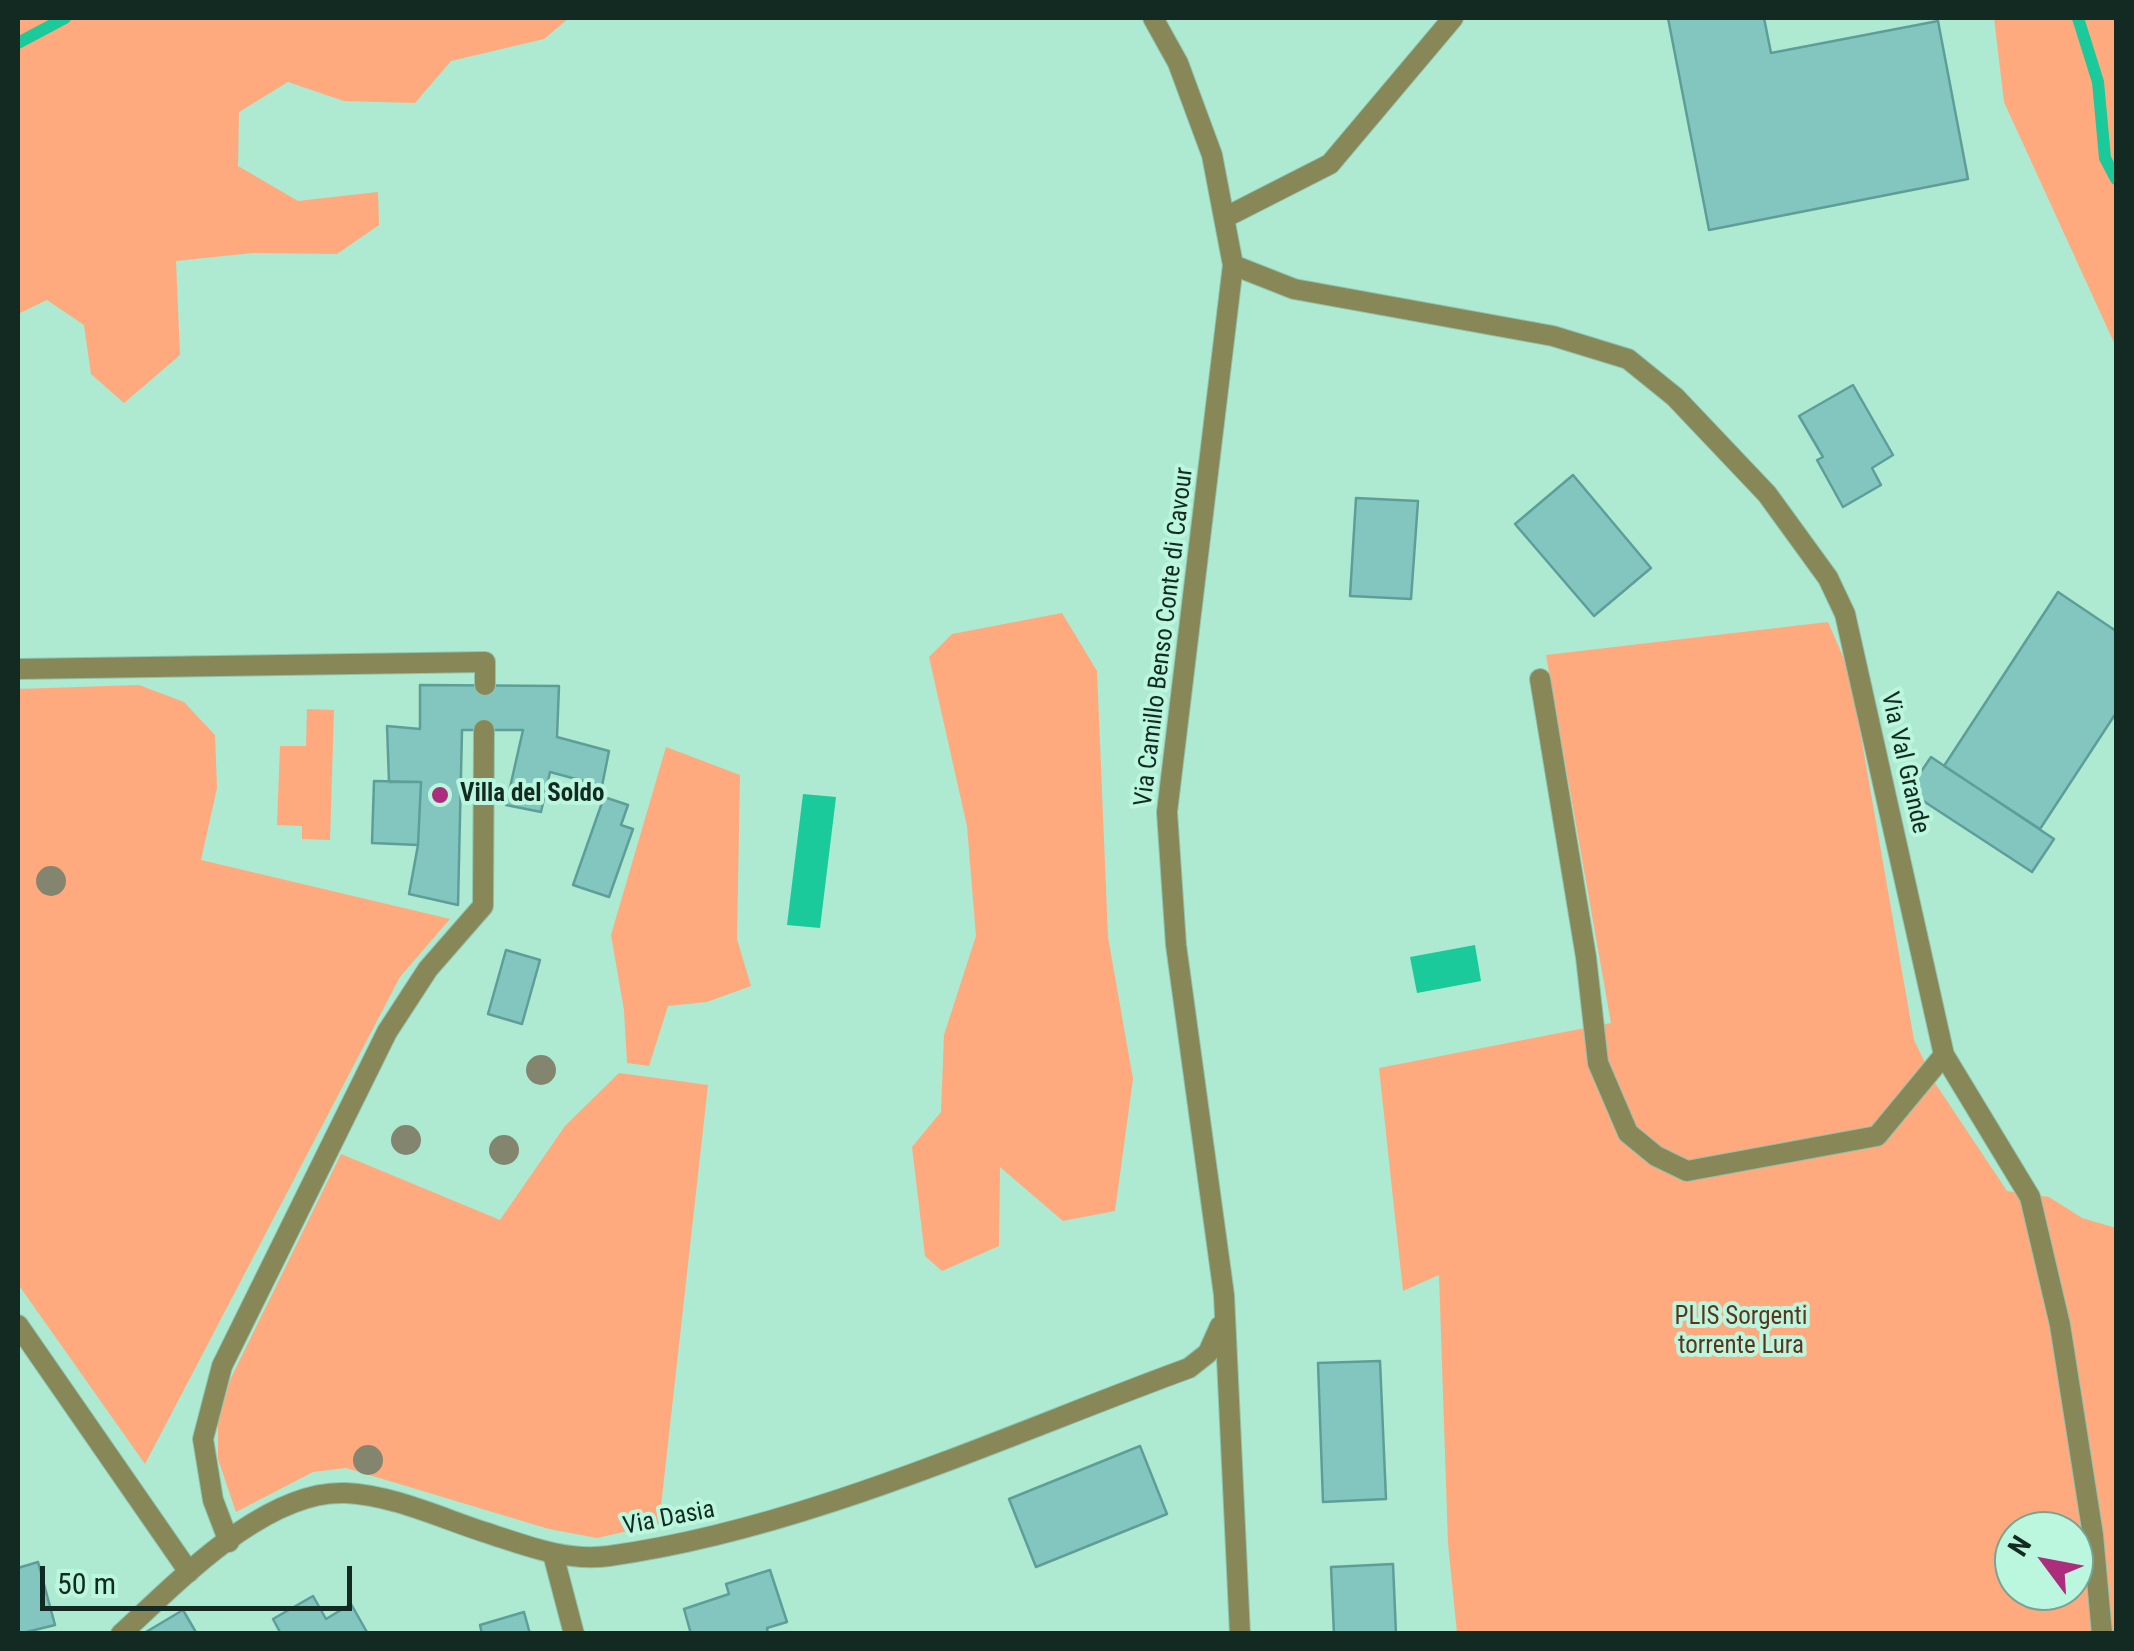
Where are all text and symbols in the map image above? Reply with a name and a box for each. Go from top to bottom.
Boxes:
street label: Via Camillo Benso Conte di Cavour [1129,466,1201,808]
street label: Via Val Grande [1873,689,1935,837]
place label: Villa del Soldo [460,780,604,810]
marker: Villa del Soldo [429,784,451,806]
park label: PLIS Sorgenti torrente Lura [1675,1303,1807,1362]
street label: Via Dasia [621,1495,717,1543]
north arrow [1994,1511,2094,1611]
text: N [2001,1530,2038,1562]
scale bar [45,1546,358,1608]
text: 50 m [57,1566,116,1601]

